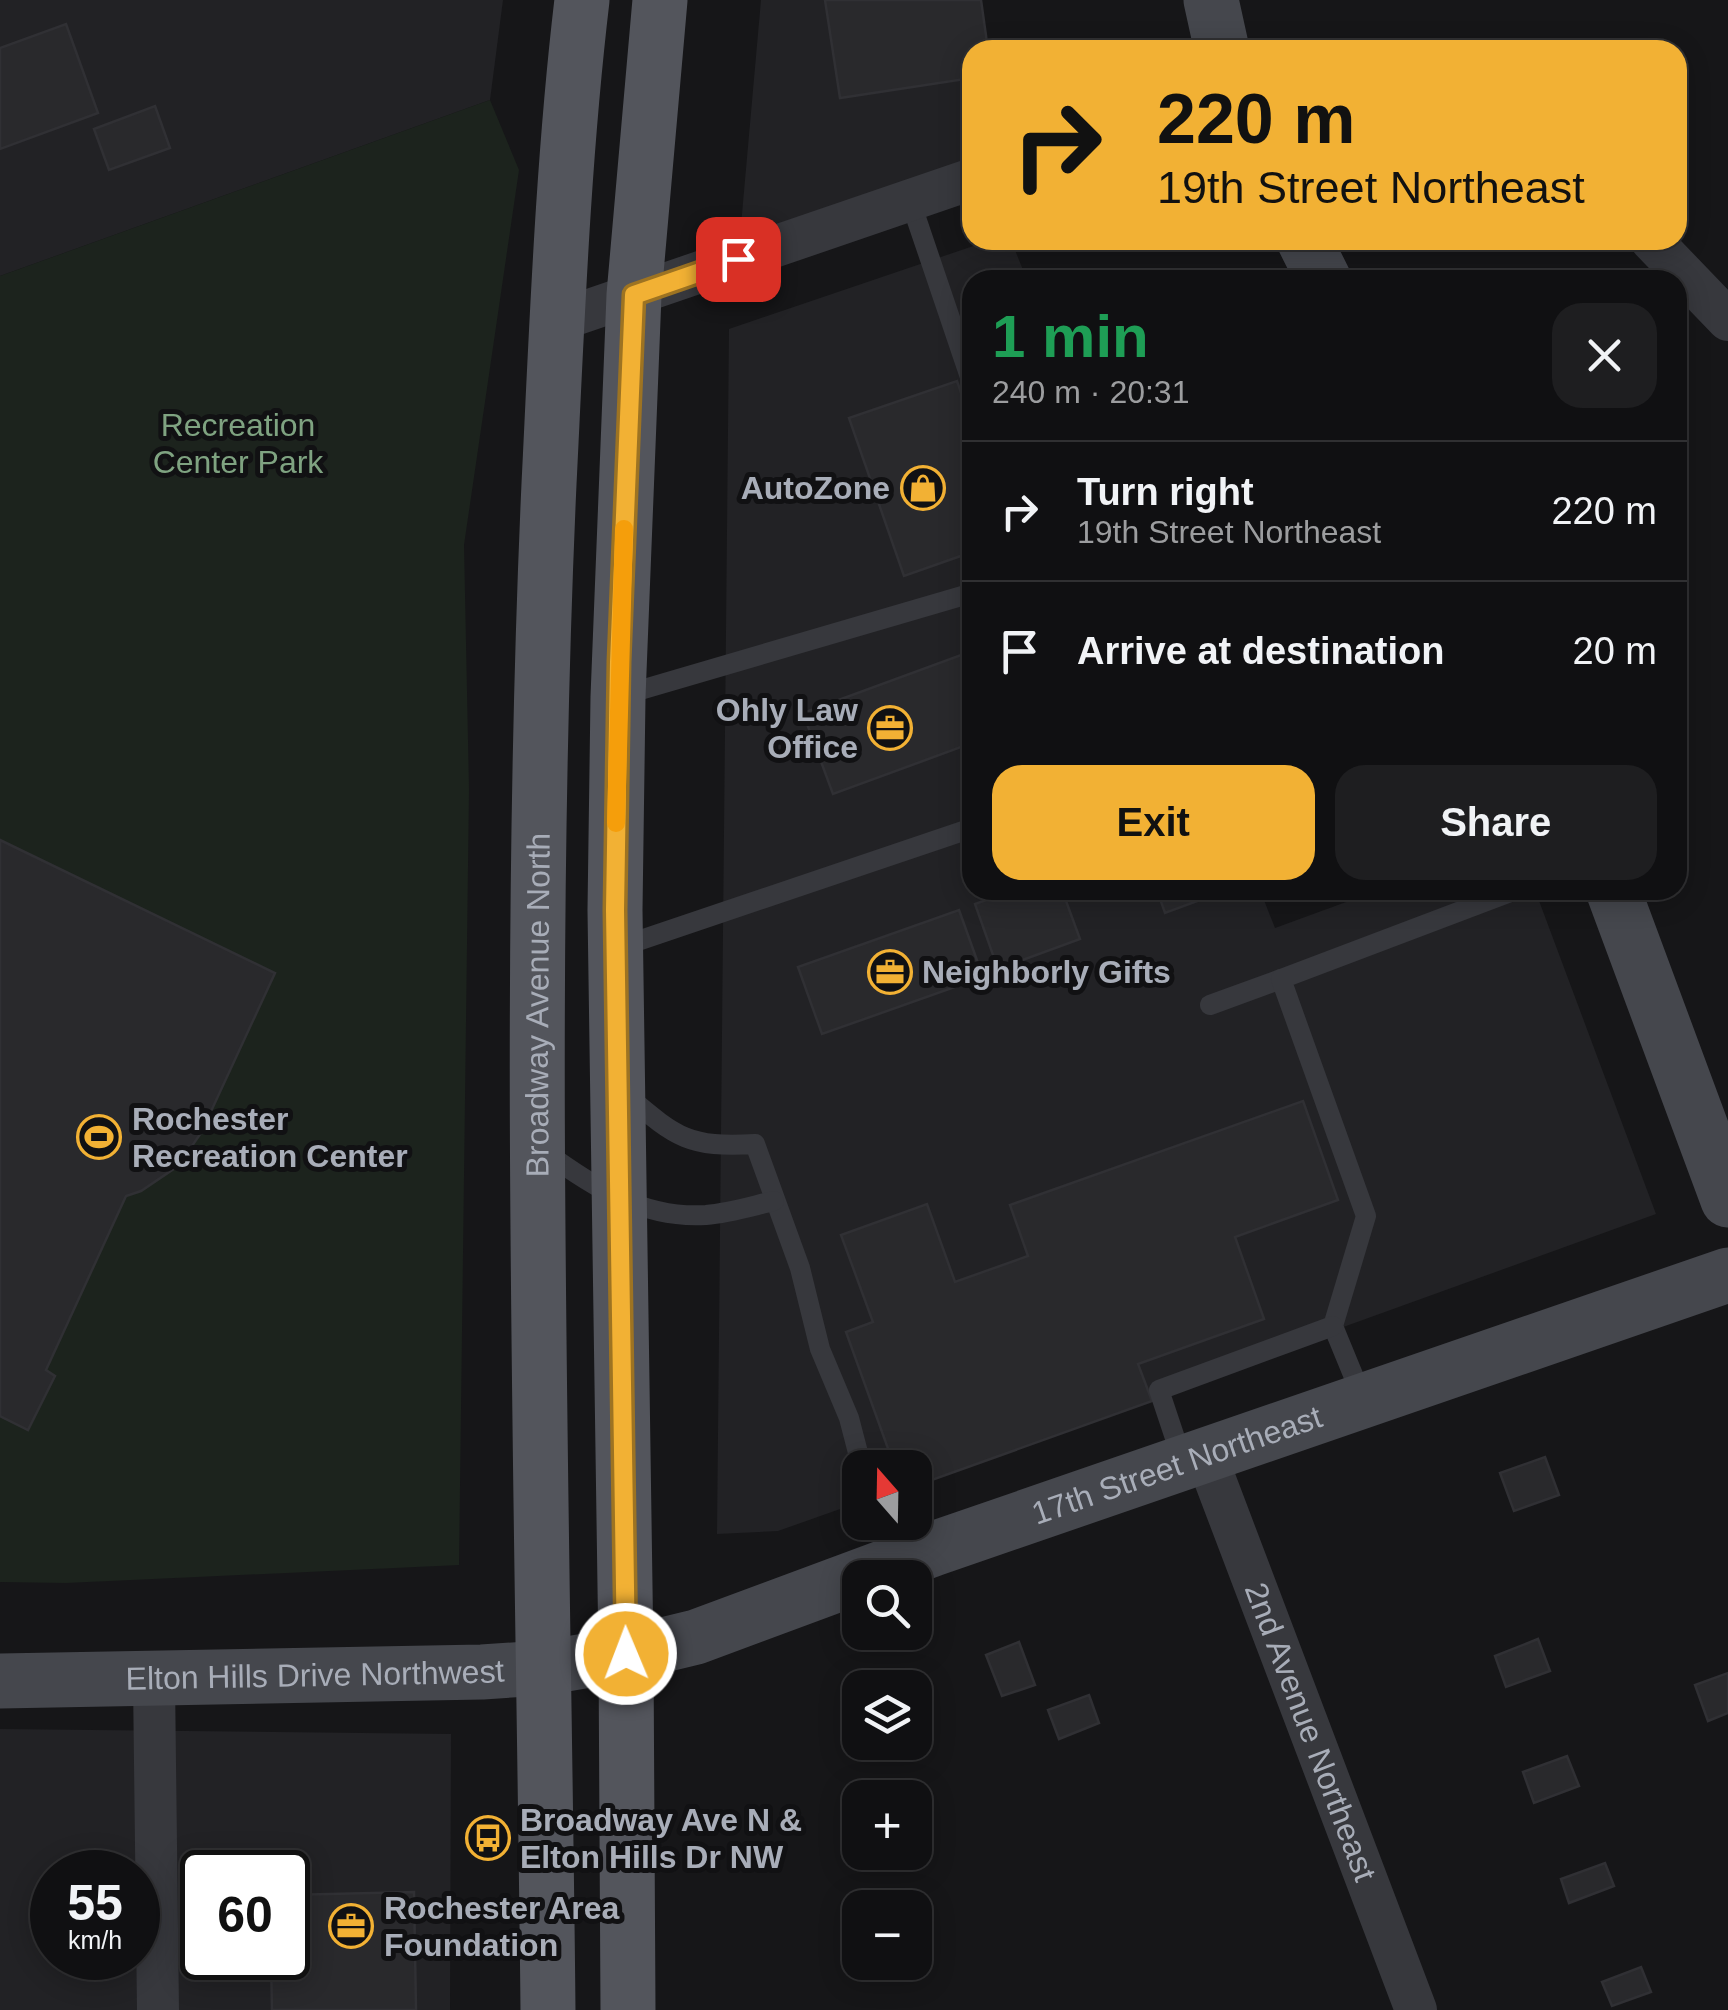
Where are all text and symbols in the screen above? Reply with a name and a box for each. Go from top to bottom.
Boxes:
icon: right [992,80,1122,210]
text: 220 m [1157,80,1355,158]
text: 19th Street Northeast [1157,162,1585,213]
pin [696,217,781,302]
icon: arrive [711,232,766,287]
text: 1 min [992,303,1149,370]
button: close [1552,303,1657,408]
text: 240 m · 20:31 [992,374,1189,410]
park label: Recreation Center Park [153,407,324,480]
shop icon: AutoZone [900,465,946,511]
place label: AutoZone [741,470,890,506]
text: Turn right [1077,471,1254,513]
icon: right [992,484,1047,539]
text: 220 m [1551,490,1657,532]
text: 19th Street Northeast [1077,514,1381,550]
icon: arrive [992,624,1047,679]
text: Arrive at destination [1077,630,1444,672]
text: 20 m [1573,630,1657,672]
place label: Ohly Law Office [716,692,858,765]
office icon: Ohly Law Office [867,705,913,751]
button: Exit [992,765,1315,880]
button: Share [1335,765,1657,880]
street label: Broadway Avenue North [519,833,557,1177]
office icon: Neighborly Gifts [867,949,913,995]
place label: Neighborly Gifts [922,954,1171,990]
place label: Rochester Recreation Center [132,1101,408,1174]
sports icon: Rochester Recreation Center [76,1114,122,1160]
street label: 17th Street Northeast [1027,1398,1326,1532]
north arrow [842,1450,932,1540]
map controls [842,1450,932,1980]
button: search [842,1560,932,1650]
street label: 2nd Avenue Northeast [1238,1578,1383,1886]
position arrow [574,1602,678,1706]
street label: Elton Hills Drive Northwest [125,1653,506,1697]
button: layers [842,1670,932,1760]
button: + [842,1780,932,1870]
place label: Broadway Ave N & Elton Hills Dr NW [520,1802,802,1875]
bus stop icon: Broadway Ave N & Elton Hills Dr NW [465,1815,511,1861]
speed limit sign: 60 [180,1850,310,1980]
text: 55 [67,1875,123,1931]
place label: Rochester Area Foundation [384,1890,620,1963]
button: − [842,1890,932,1980]
office icon: Rochester Area Foundation [328,1903,374,1949]
text: km/h [68,1926,122,1954]

